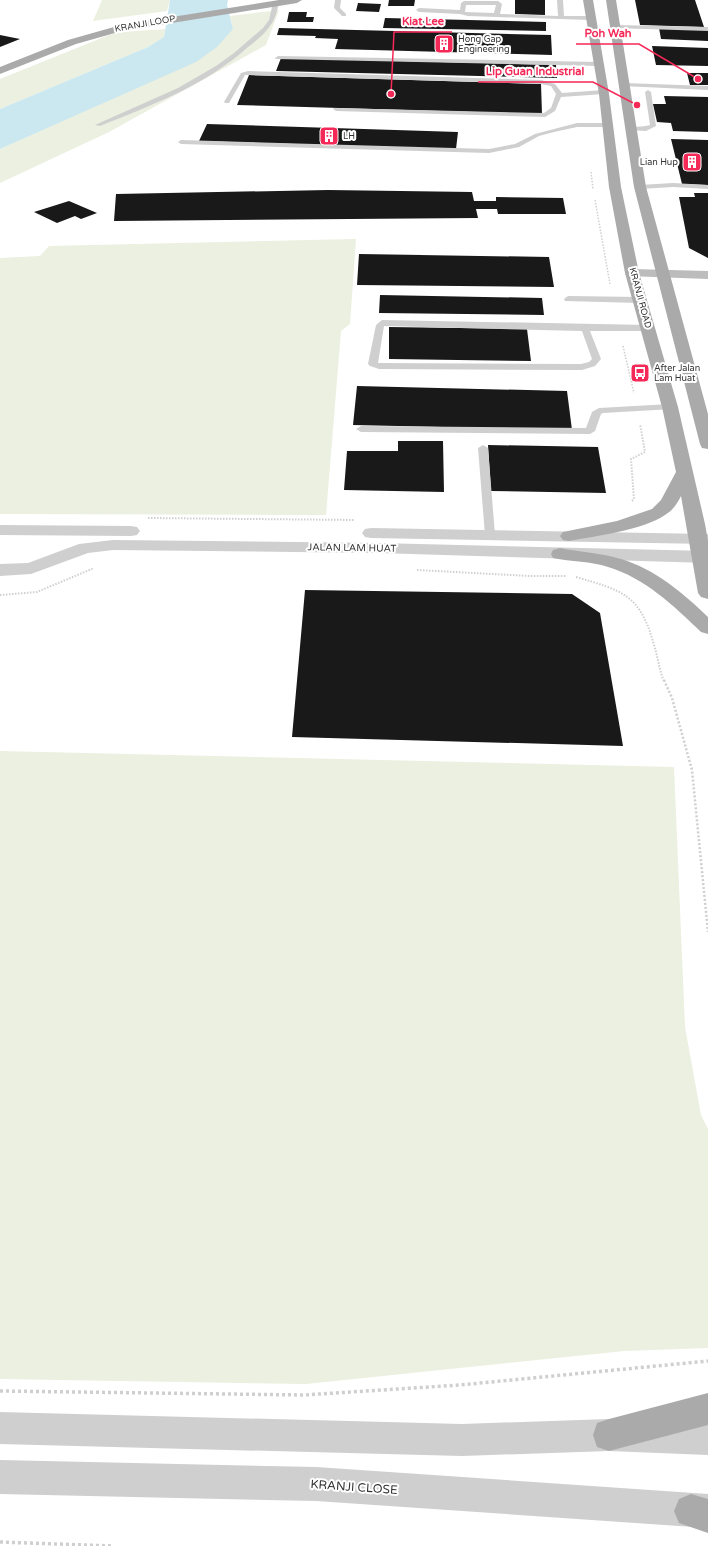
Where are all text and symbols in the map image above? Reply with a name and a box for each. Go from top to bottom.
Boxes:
callout: Kiat Lee [394,9,452,32]
street label: KRANJI LOOP [114,13,176,35]
text: Kiat Lee [402,15,445,28]
callout: Poh Wah [576,21,639,44]
text: Poh Wah [584,27,632,40]
building icon: Hong Gap Engineering [433,33,455,55]
place label: Hong Gap Engineering [458,34,510,55]
callout: Lip Guan Industrial [478,59,593,82]
text: Lip Guan Industrial [486,65,584,79]
building icon: LH [318,125,340,147]
place label: LH [343,131,355,142]
building icon: Lian Hup [681,151,703,173]
place label: Lian Hup [640,157,678,168]
street label: KRANJI ROAD [627,266,653,330]
bus stop icon: After Jalan Lam Huat [629,362,651,384]
place label: After Jalan Lam Huat [654,363,700,384]
street label: JALAN LAM HUAT [307,541,397,555]
street label: KRANJI CLOSE [310,1477,398,1497]

